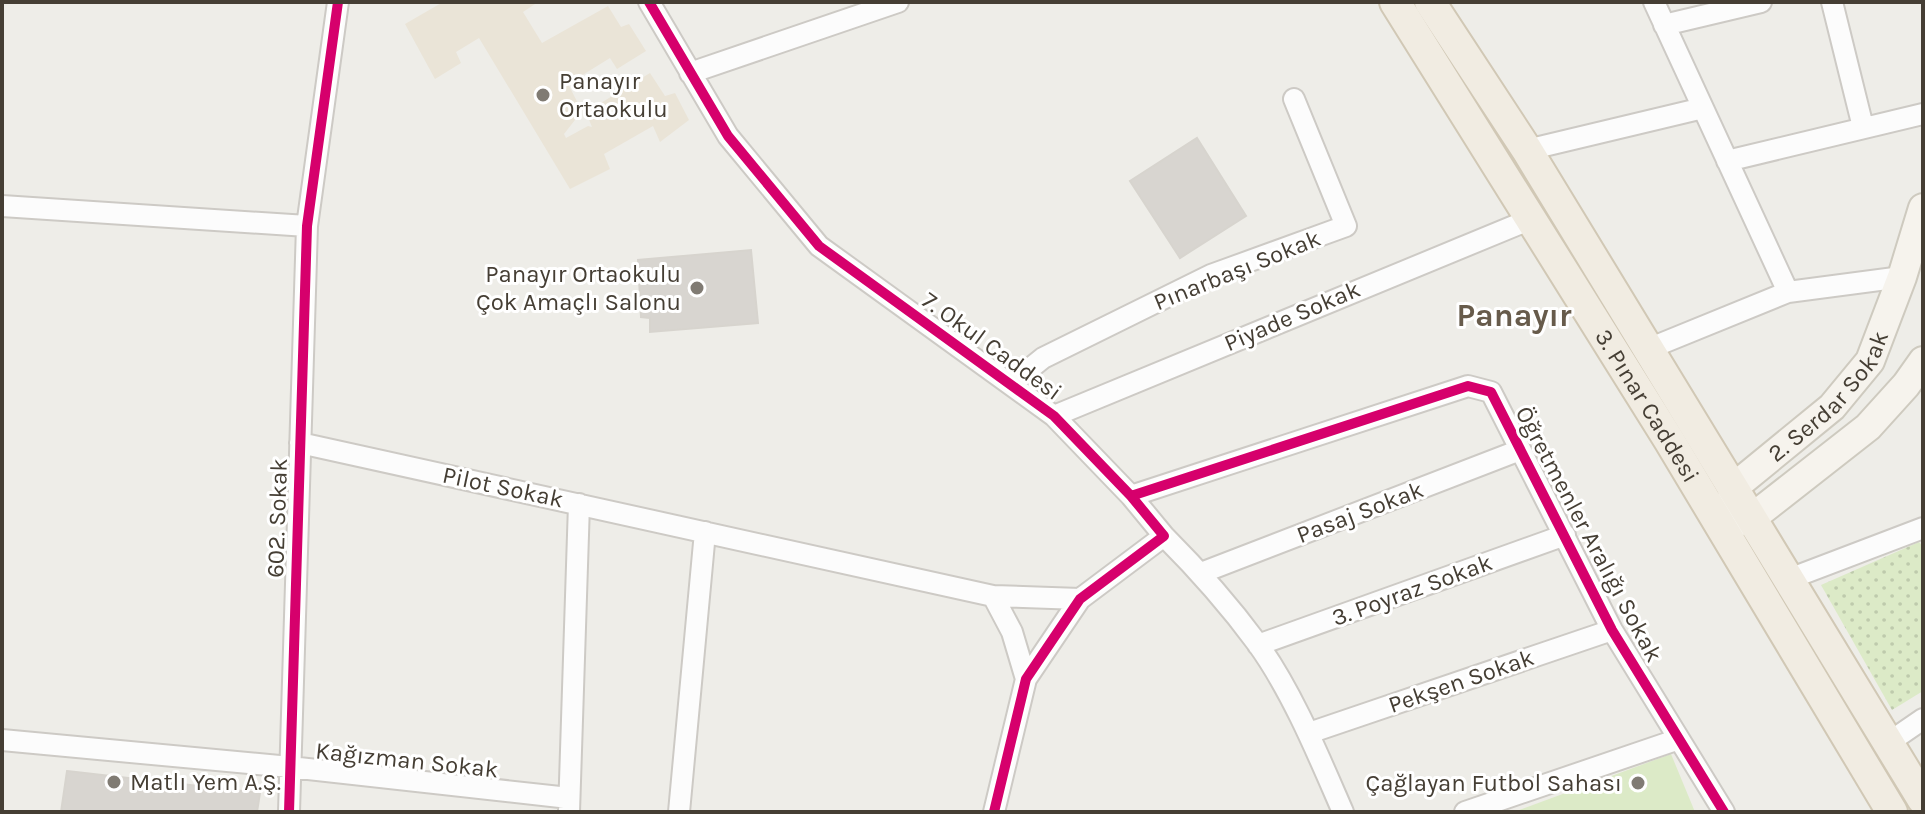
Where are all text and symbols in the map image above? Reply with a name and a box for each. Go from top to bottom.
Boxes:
place label: Panayır Ortaokulu [559,67,668,123]
marker: Panayır Ortaokulu [534,86,552,104]
street label: Pınarbaşı Sokak [1149,224,1325,316]
place label: Panayır Ortaokulu Çok Amaçlı Salonu [476,260,681,316]
street label: Piyade Sokak [1220,275,1364,357]
marker: Panayır Ortaokulu Çok Amaçlı Salonu [688,279,706,297]
street label: 7. Okul Caddesi [917,286,1067,406]
district label: Panayır [1456,297,1572,334]
street label: 3. Pınar Caddesi [1589,324,1705,487]
street label: 2. Serdar Sokak [1762,327,1894,468]
street label: Öğretmenler Aralığı Sokak [1510,401,1668,667]
street label: 602. Sokak [261,458,293,578]
street label: Pilot Sokak [440,461,566,513]
street label: Pasaj Sokak [1293,475,1427,549]
street label: 3. Poyraz Sokak [1328,548,1496,632]
street label: Pekşen Sokak [1385,643,1537,719]
street label: Kağızman Sokak [314,736,500,784]
place label: Matlı Yem A.Ş. [130,768,281,796]
place label: Çağlayan Futbol Sahası [1366,769,1622,797]
marker: Matlı Yem A.Ş. [105,773,123,791]
marker: Çağlayan Futbol Sahası [1629,774,1647,792]

